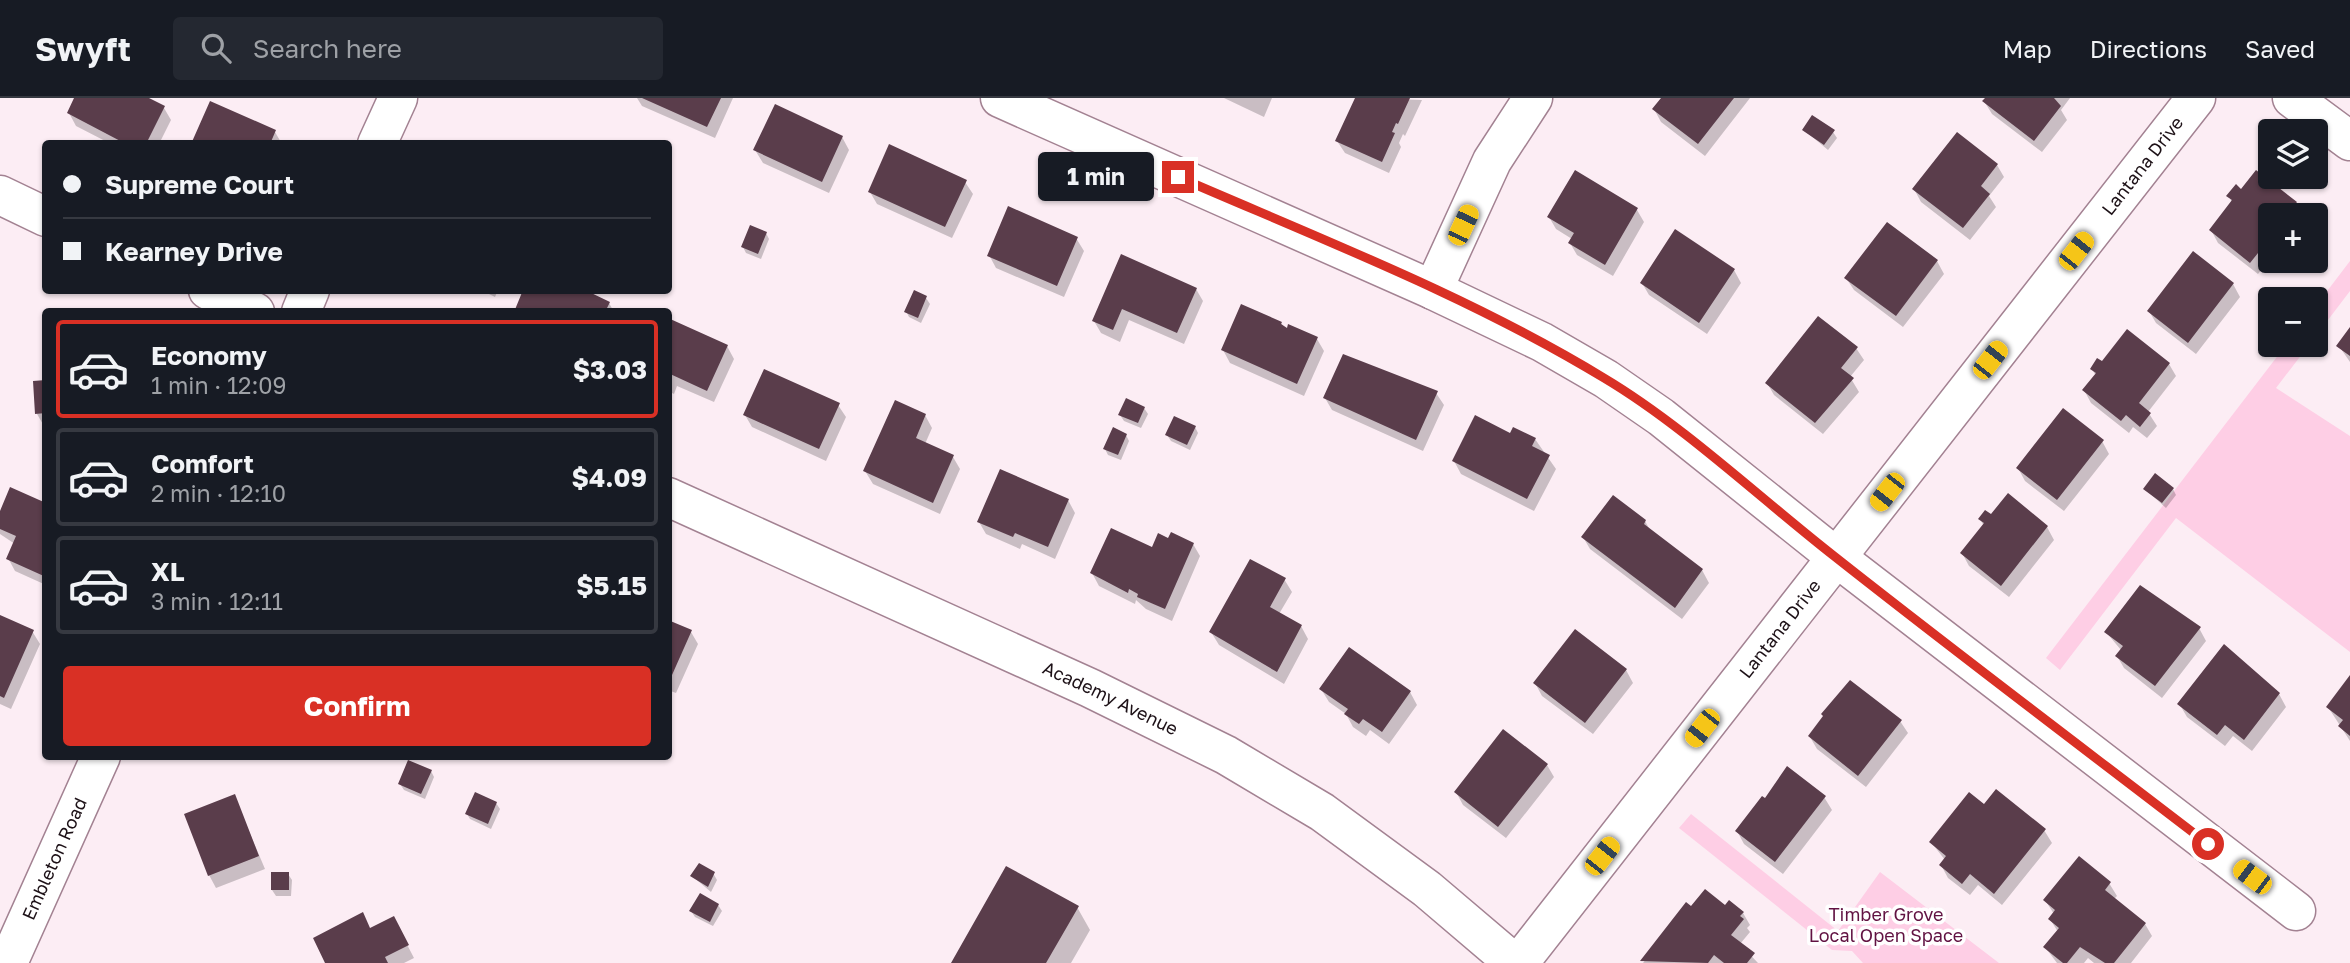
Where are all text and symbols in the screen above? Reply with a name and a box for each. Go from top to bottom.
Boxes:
search box [173,17,663,80]
text: Swyft [35,29,131,68]
icon: search [197,29,235,67]
text: Search here [253,33,402,64]
text: Map [2003,34,2052,63]
text: Directions [2090,34,2207,63]
text: Saved [2245,34,2315,63]
street label: Lantana Drive [2097,112,2187,219]
map controls [2258,119,2328,357]
button: layers [2258,119,2328,189]
callout: 1 min [1038,153,1154,202]
route end [1162,161,1194,193]
text: 1 min [1067,162,1125,190]
text: Supreme Court [105,169,294,200]
car [1445,202,1482,248]
button: + [2258,203,2328,273]
car [2055,228,2098,274]
text: Kearney Drive [105,236,283,267]
button: − [2258,287,2328,357]
car [1969,337,2012,383]
icon: car [67,338,130,401]
text: Economy [151,340,267,371]
text: $3.03 [573,354,647,385]
text: 1 min · 12:09 [151,371,287,399]
icon: car [67,446,130,509]
text: Comfort [151,448,254,479]
text: $4.09 [572,462,647,493]
car [1866,469,1909,515]
text: 2 min · 12:10 [151,479,286,507]
icon: car [67,554,130,617]
text: XL [151,556,185,587]
text: $5.15 [576,570,647,601]
street label: Lantana Drive [1734,575,1825,682]
text: 3 min · 12:11 [151,587,283,615]
street label: Academy Avenue [1040,656,1182,740]
button: Confirm [63,666,651,746]
car [1681,705,1724,751]
street label: Embleton Road [17,794,91,923]
route start [2192,828,2224,860]
car [1581,833,1624,879]
car [2229,856,2276,898]
park label: Timber Grove Local Open Space [1809,903,1963,946]

